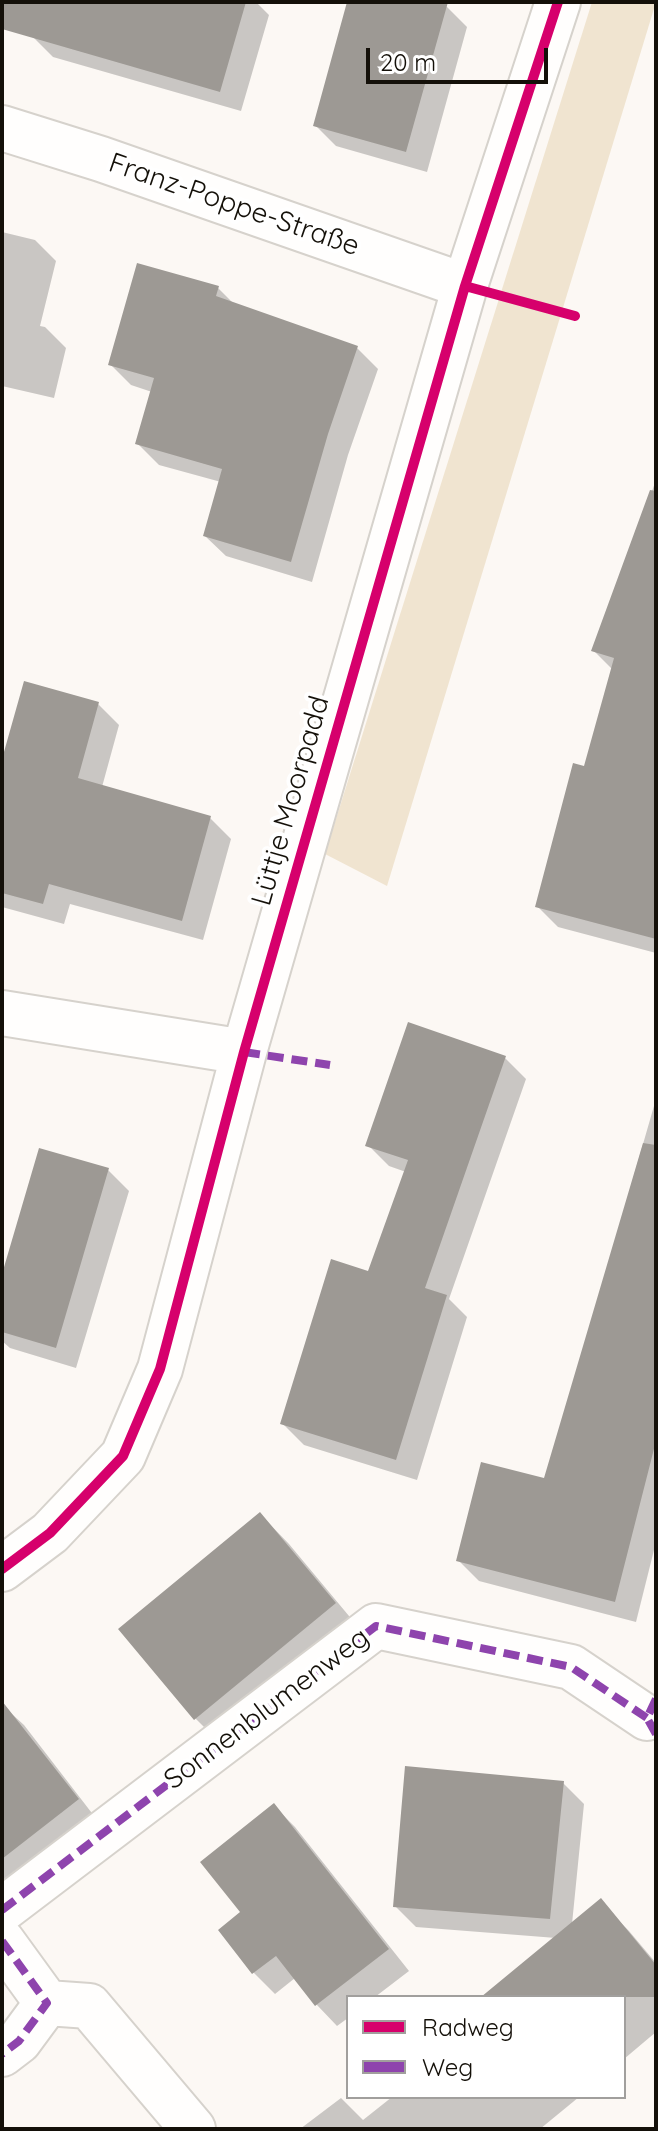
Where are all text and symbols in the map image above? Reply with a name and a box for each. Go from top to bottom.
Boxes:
scale bar [370,32,552,82]
text: 20 m [380,47,436,77]
street label: Franz-Poppe-Straße [104,146,364,264]
street label: Lüttje Moorpadd [245,692,337,910]
street label: Sonnenblumenweg [158,1621,376,1797]
legend [346,1995,626,2099]
text: Radweg [422,2012,514,2042]
text: Weg [422,2052,473,2082]

